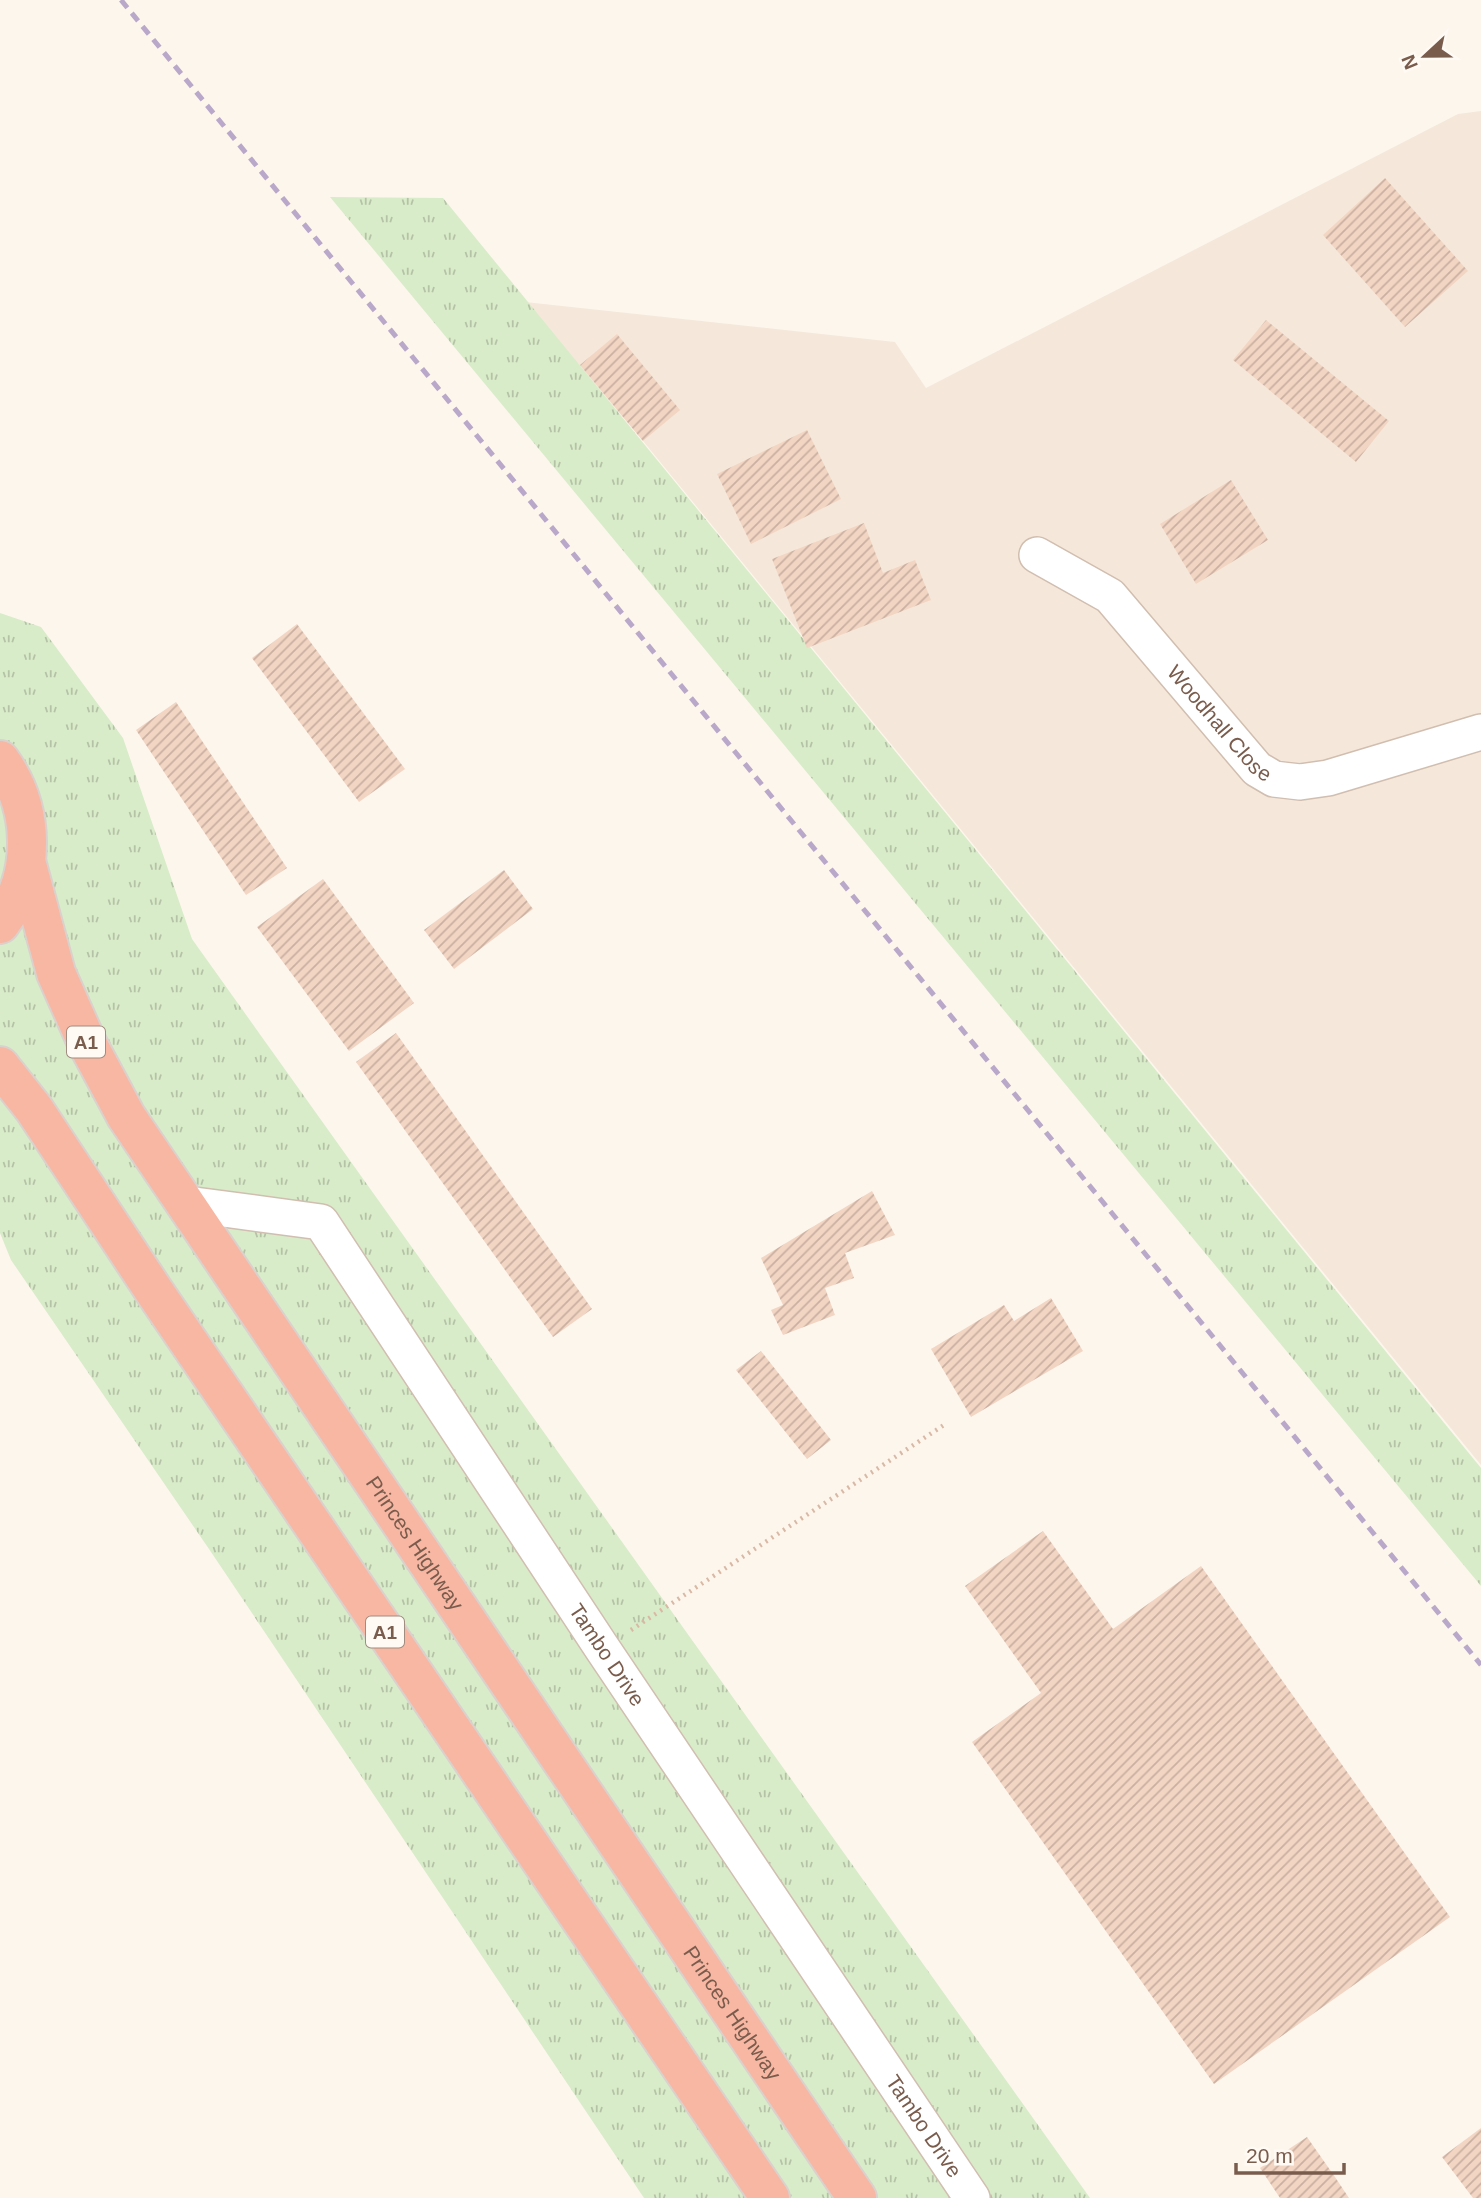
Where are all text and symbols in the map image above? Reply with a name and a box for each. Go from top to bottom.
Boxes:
north arrow [1390,21,1460,91]
text: N [1397,52,1422,72]
street label: Woodhall Close [1163,661,1276,786]
road number: A1 [67,1026,105,1058]
street label: Princes Highway [362,1472,469,1615]
street label: Tambo Drive [565,1599,650,1710]
road number: A1 [366,1616,404,1648]
street label: Princes Highway [679,1942,786,2085]
street label: Tambo Drive [882,2071,967,2181]
scale bar [1236,2132,1344,2176]
text: 20 m [1246,2144,1293,2167]

